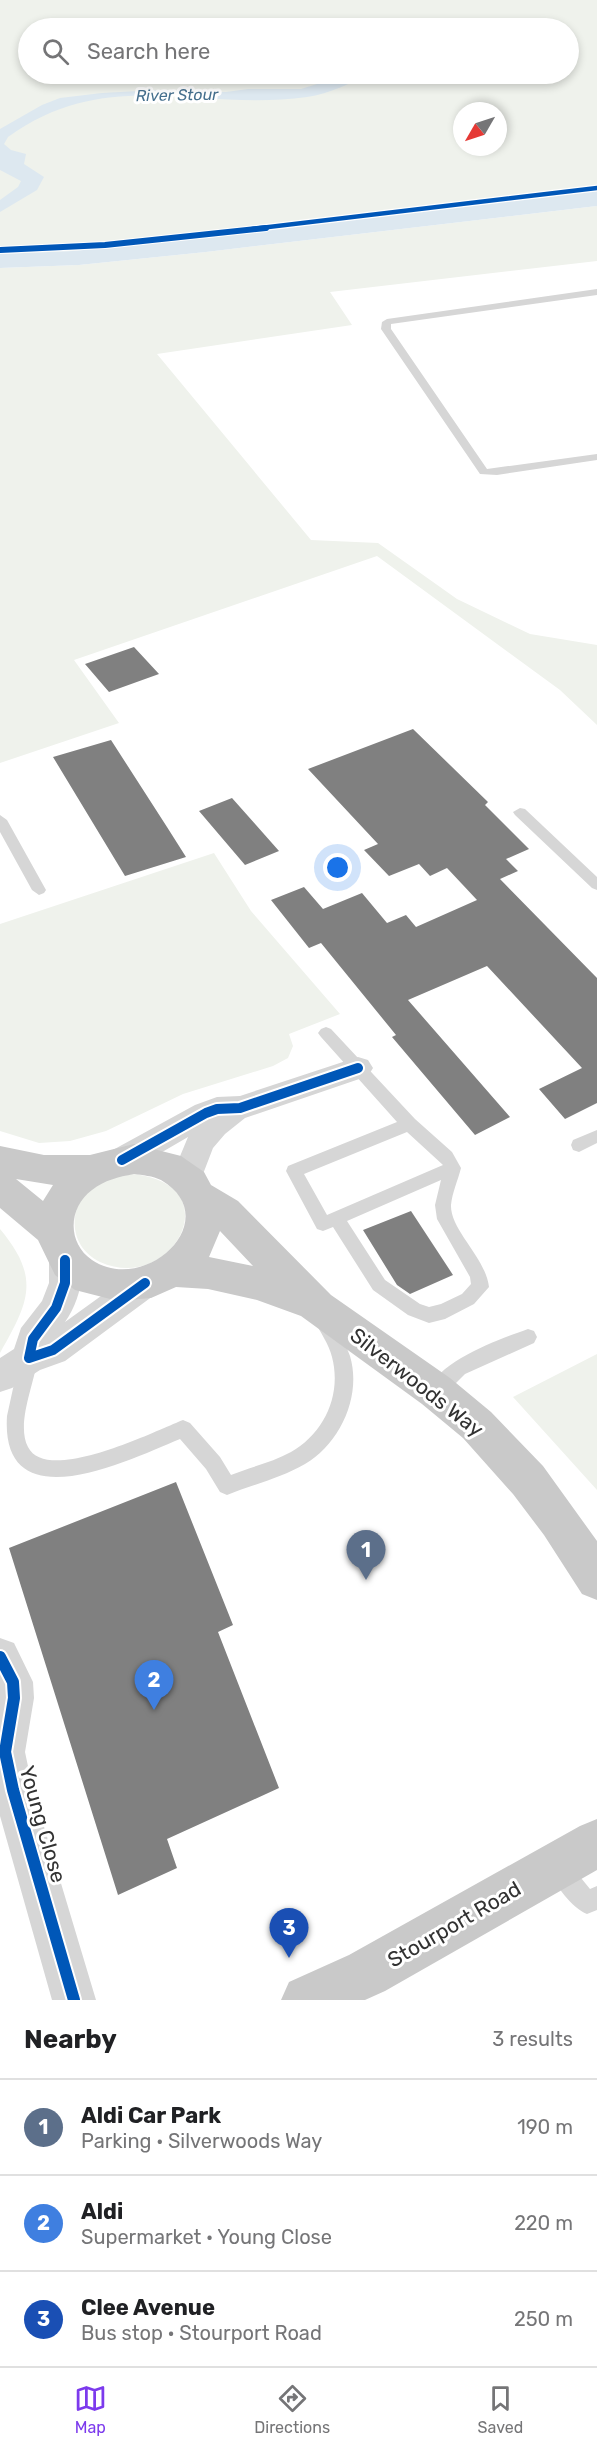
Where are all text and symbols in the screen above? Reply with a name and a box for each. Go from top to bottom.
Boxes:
search box [18,18,579,84]
icon: search [39,35,72,68]
text: Search here [87,38,210,65]
water label: River Stour [136,85,219,105]
north arrow [453,102,507,156]
your location [323,853,352,882]
street label: Silverwoods Way [345,1322,489,1442]
pin: 1 [346,1530,386,1580]
pin: 2 [134,1660,174,1710]
street label: Young Close [14,1763,72,1885]
street label: Stourport Road [383,1876,525,1972]
pin: 3 [270,1908,308,1958]
text: Nearby [24,2024,117,2055]
text: 3 results [492,2027,573,2051]
text: Aldi Car Park [81,2102,221,2129]
text: 1 [39,2115,48,2139]
text: 190 m [517,2115,573,2139]
text: Parking · Silverwoods Way [81,2129,322,2153]
text: Aldi [81,2198,123,2225]
text: 2 [37,2211,50,2235]
text: 220 m [514,2211,573,2235]
text: Supermarket · Young Close [81,2225,332,2249]
text: Clee Avenue [81,2294,215,2321]
text: 3 [37,2307,50,2331]
text: 250 m [514,2307,573,2331]
text: Bus stop · Stourport Road [81,2321,322,2345]
tab: Map [74,2382,107,2437]
tab: Directions [254,2382,330,2437]
tab: Saved [478,2382,523,2437]

